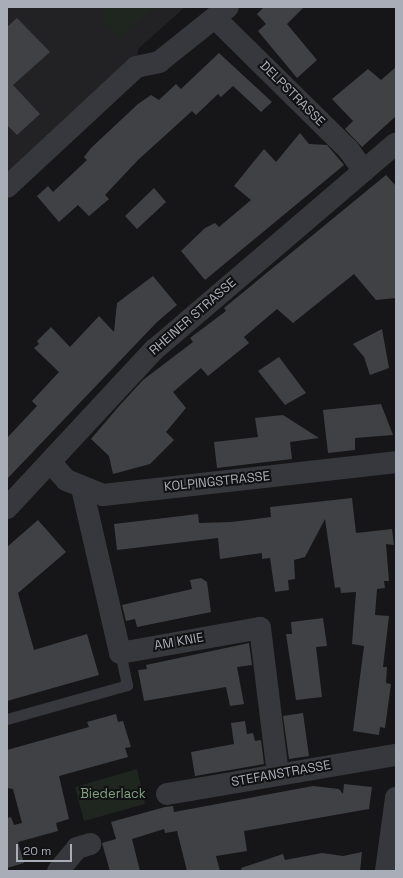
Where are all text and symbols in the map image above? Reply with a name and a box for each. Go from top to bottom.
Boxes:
street label: DELPSTRASSE [256,58,328,130]
street label: RHEINER STRASSE [147,275,239,359]
street label: KOLPINGSTRASSE [163,469,271,495]
street label: AM KNIE [153,630,205,654]
street label: STEFANSTRASSE [230,758,332,790]
park label: Biederlack [80,786,146,802]
scale bar [18,836,74,862]
text: 20 m [23,843,51,859]

